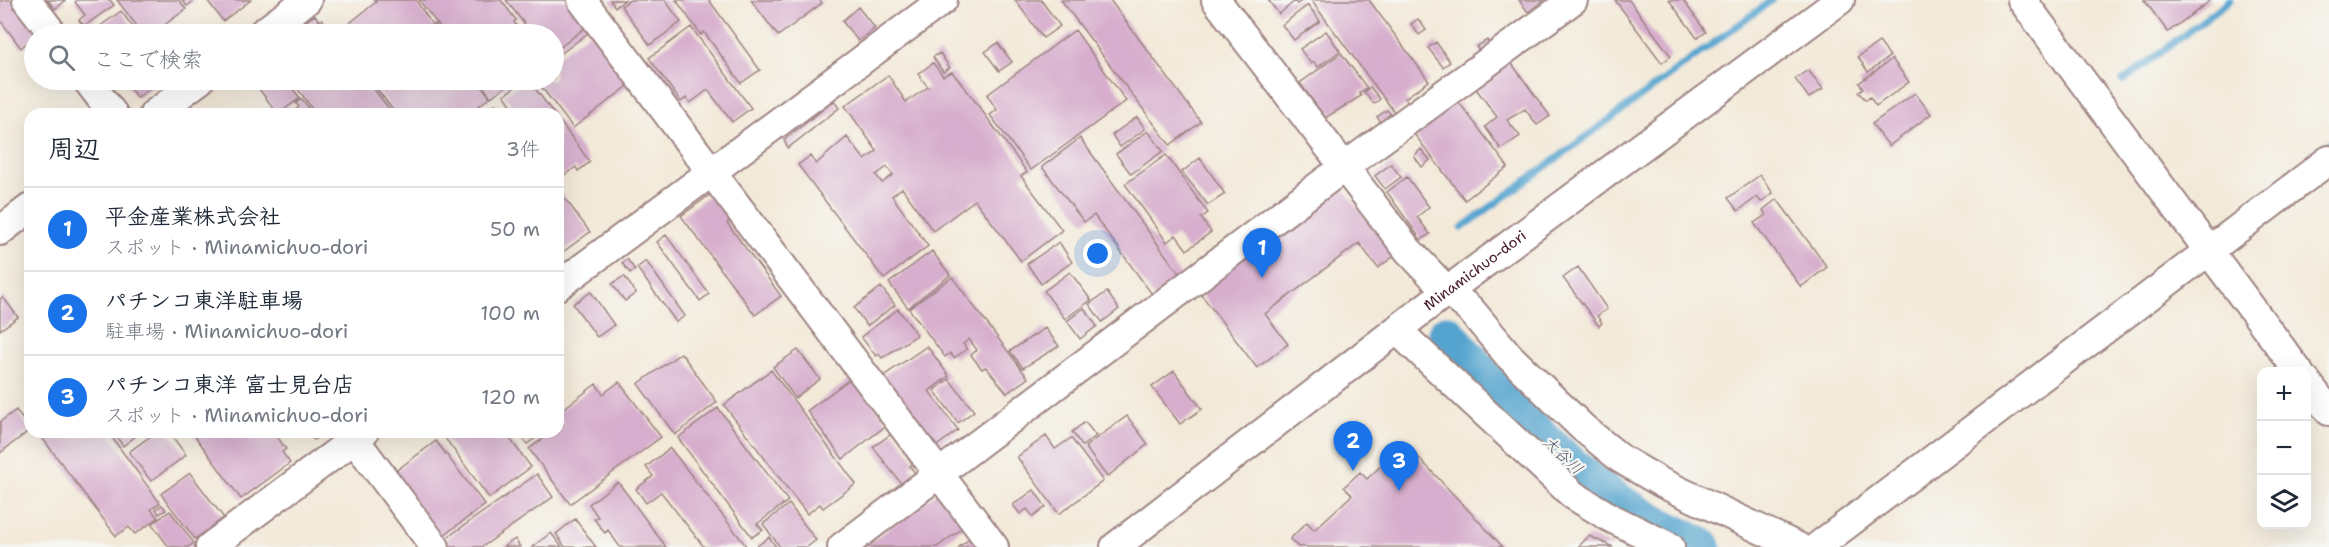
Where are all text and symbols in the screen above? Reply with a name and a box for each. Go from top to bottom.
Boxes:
search box [24,24,564,90]
icon: search [45,41,78,74]
text: ここで検索 [93,45,203,74]
text: 周辺 [48,131,100,166]
text: 3件 [506,136,540,162]
text: 平金産業株式会社 [105,202,281,231]
text: 1 [63,216,72,242]
text: 50 m [490,216,540,242]
street label: Minamichuo-dori [1420,226,1530,315]
pin: 1 [1242,228,1282,278]
text: スポット · Minamichuo-dori [105,234,368,260]
your location [1083,239,1112,268]
text: パチンコ東洋駐車場 [105,286,303,315]
text: 2 [61,300,75,326]
text: 100 m [480,300,540,326]
text: 駐車場 · Minamichuo-dori [105,318,348,344]
map controls [2257,367,2311,529]
button: + [2257,367,2311,421]
text: パチンコ東洋 富士見台店 [105,370,355,399]
text: 3 [61,384,75,410]
text: 120 m [481,384,540,410]
text: スポット · Minamichuo-dori [105,402,368,428]
button: − [2257,421,2311,475]
pin: 2 [1334,422,1372,471]
water label: 大谷川 [1538,431,1588,479]
pin: 3 [1380,442,1418,491]
button: layers [2257,475,2311,529]

